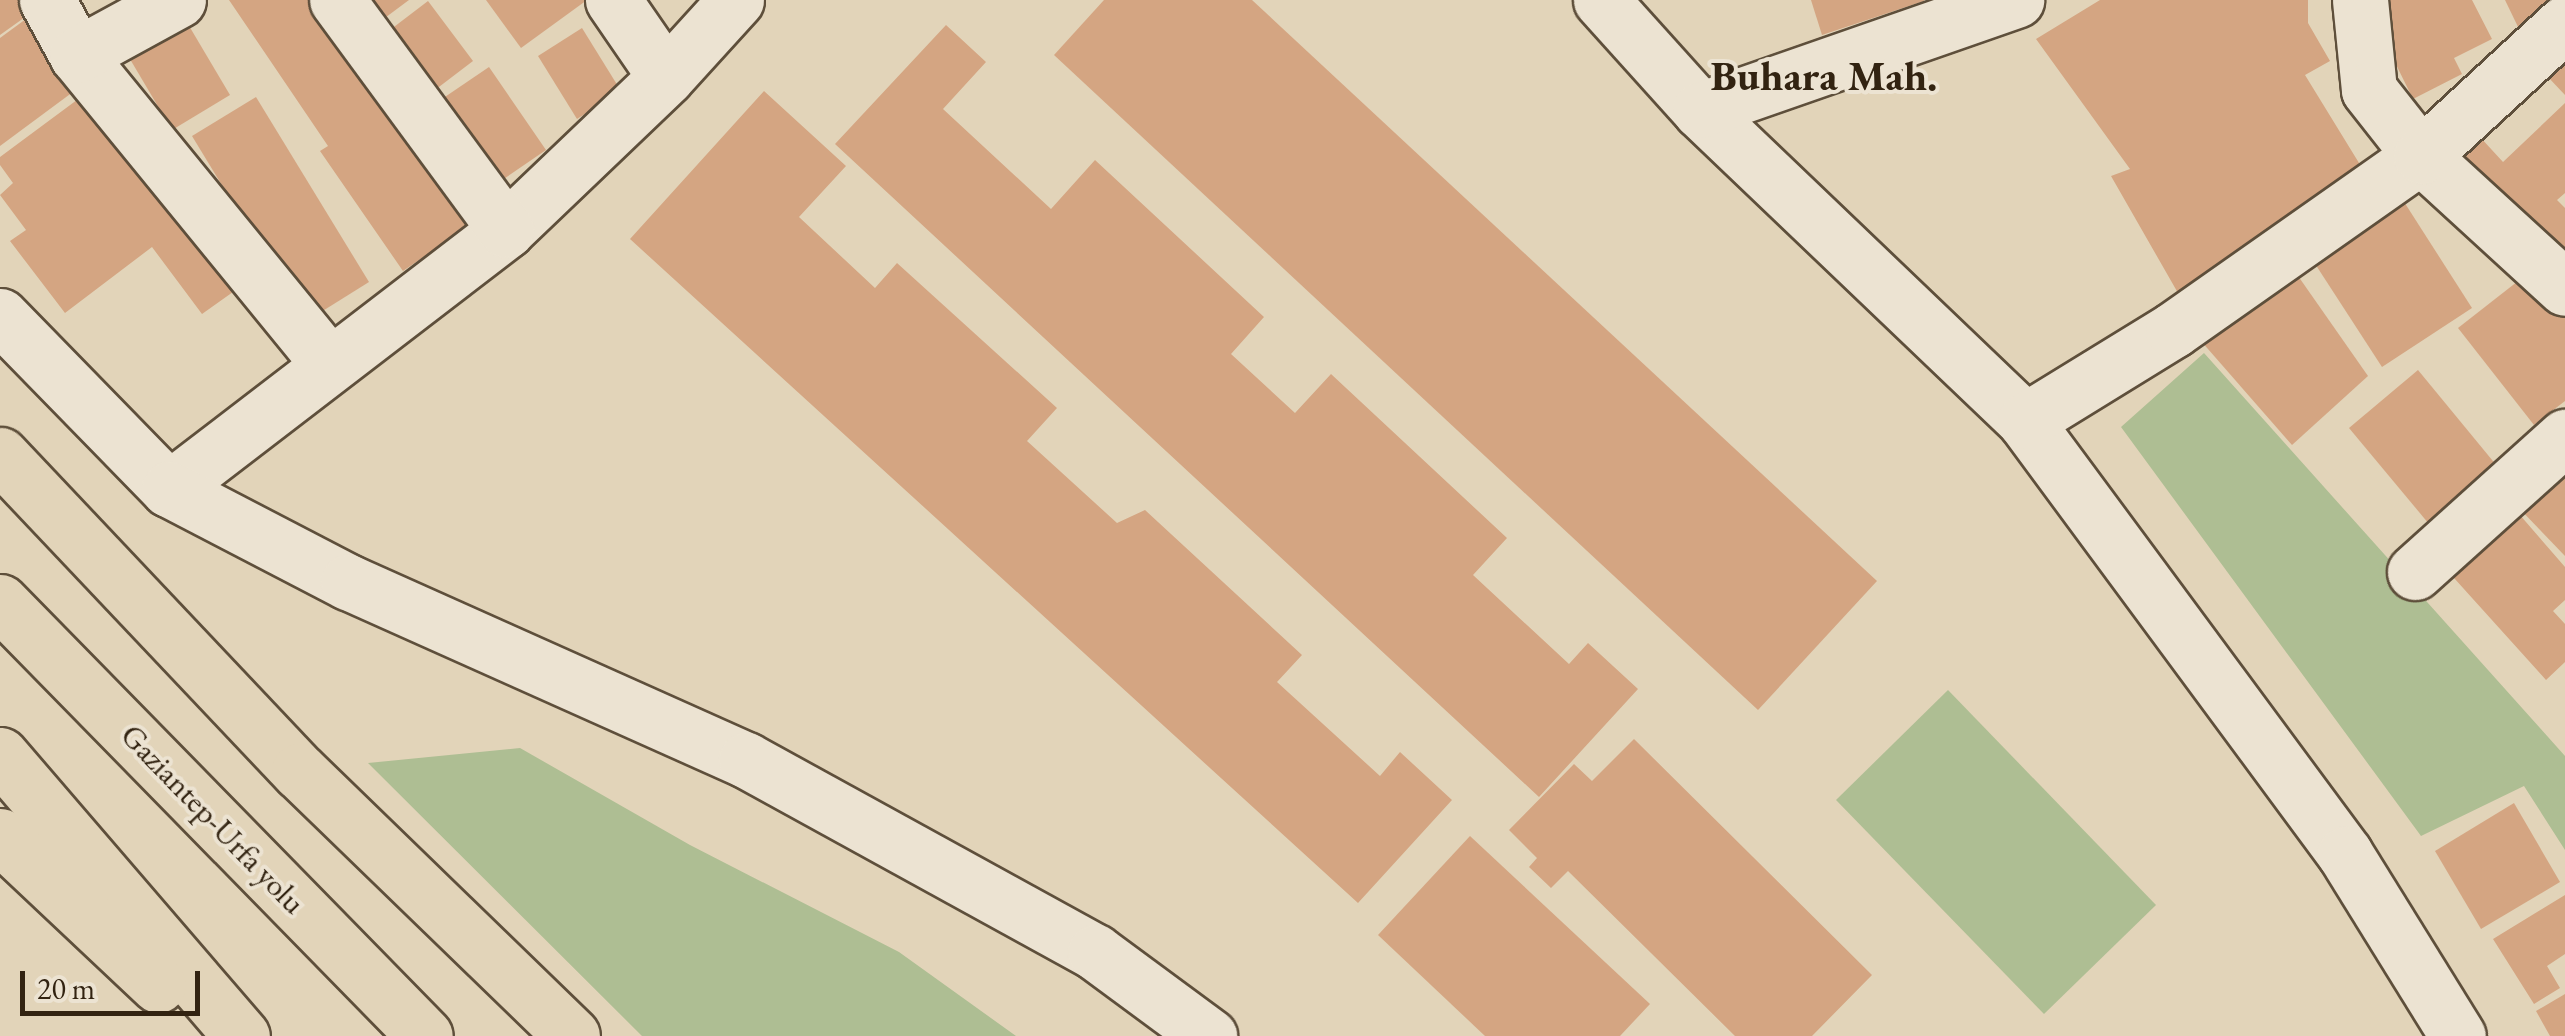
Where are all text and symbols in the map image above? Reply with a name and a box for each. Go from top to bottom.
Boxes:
district label: Buhara Mah. [1711,51,1937,101]
street label: Gaziantep-Urfa yolu [113,716,313,922]
scale bar [25,951,205,1013]
text: 20 m [37,969,95,1008]

